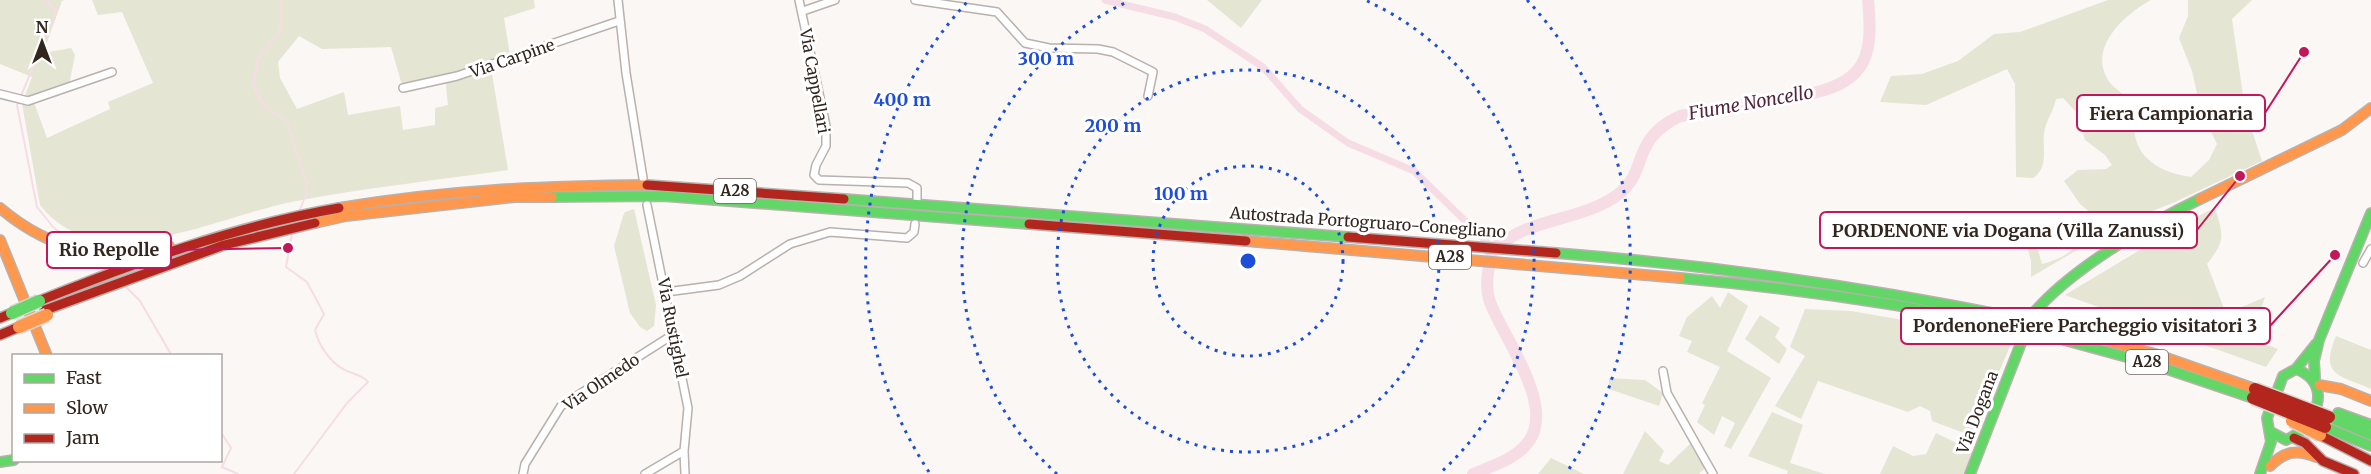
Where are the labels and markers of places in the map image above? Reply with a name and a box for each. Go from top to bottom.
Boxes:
callout: Fiera Campionaria [2077,95,2265,131]
callout: PORDENONE via Dogana (Villa Zanussi) [1820,212,2197,248]
callout: Rio Repolle [47,232,171,268]
centre of rings [1238,251,1258,271]
callout: PordenoneFiere Parcheggio visitatori 3 [1901,308,2270,344]

